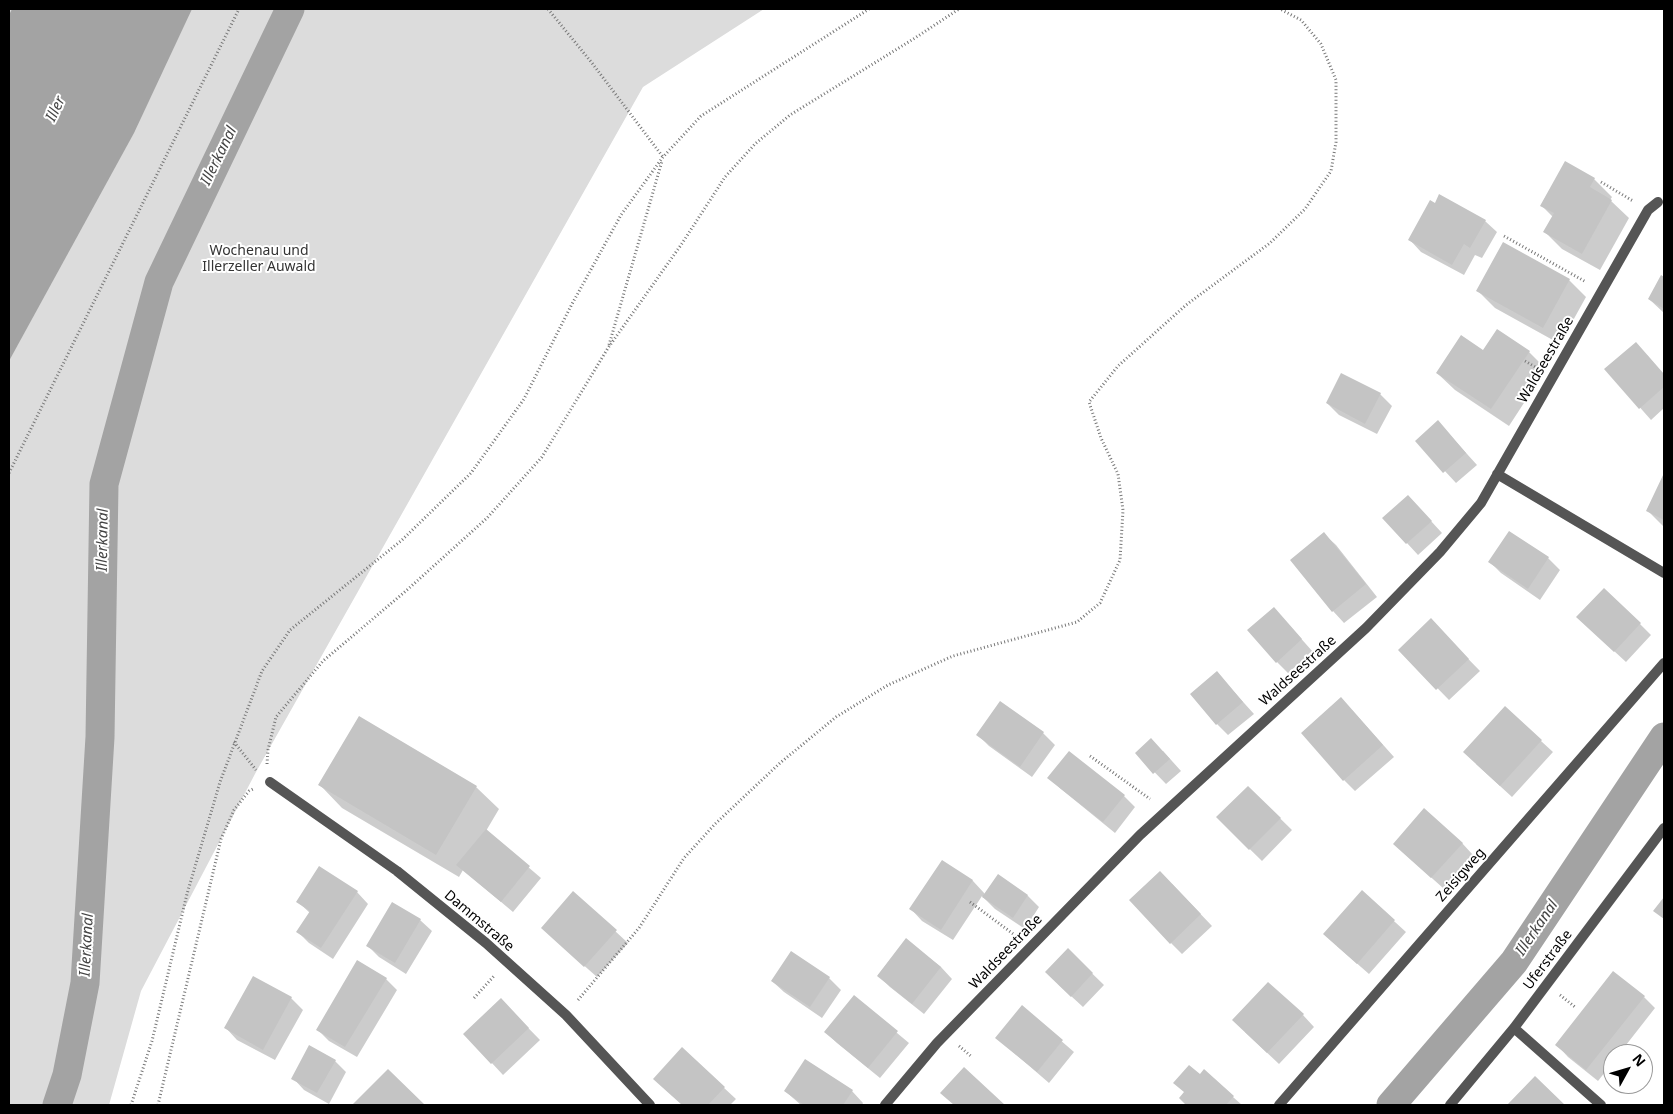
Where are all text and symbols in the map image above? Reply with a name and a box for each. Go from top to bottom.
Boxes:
water label: Iller [42,93,70,125]
water label: Illerkanal [197,124,241,188]
park label: Wochenau und Illerzeller Auwald [202,243,316,276]
street label: Waldseestraße [1514,314,1578,406]
water label: Illerkanal [93,508,113,572]
street label: Waldseestraße [1256,632,1340,710]
street label: Zeisigweg [1433,845,1489,905]
street label: Dammstraße [441,887,517,955]
water label: Illerkanal [1512,897,1562,959]
street label: Waldseestraße [966,911,1046,993]
water label: Illerkanal [76,913,98,977]
street label: Uferstraße [1520,927,1576,993]
north arrow [1603,1044,1653,1094]
text: N [1628,1049,1650,1070]

